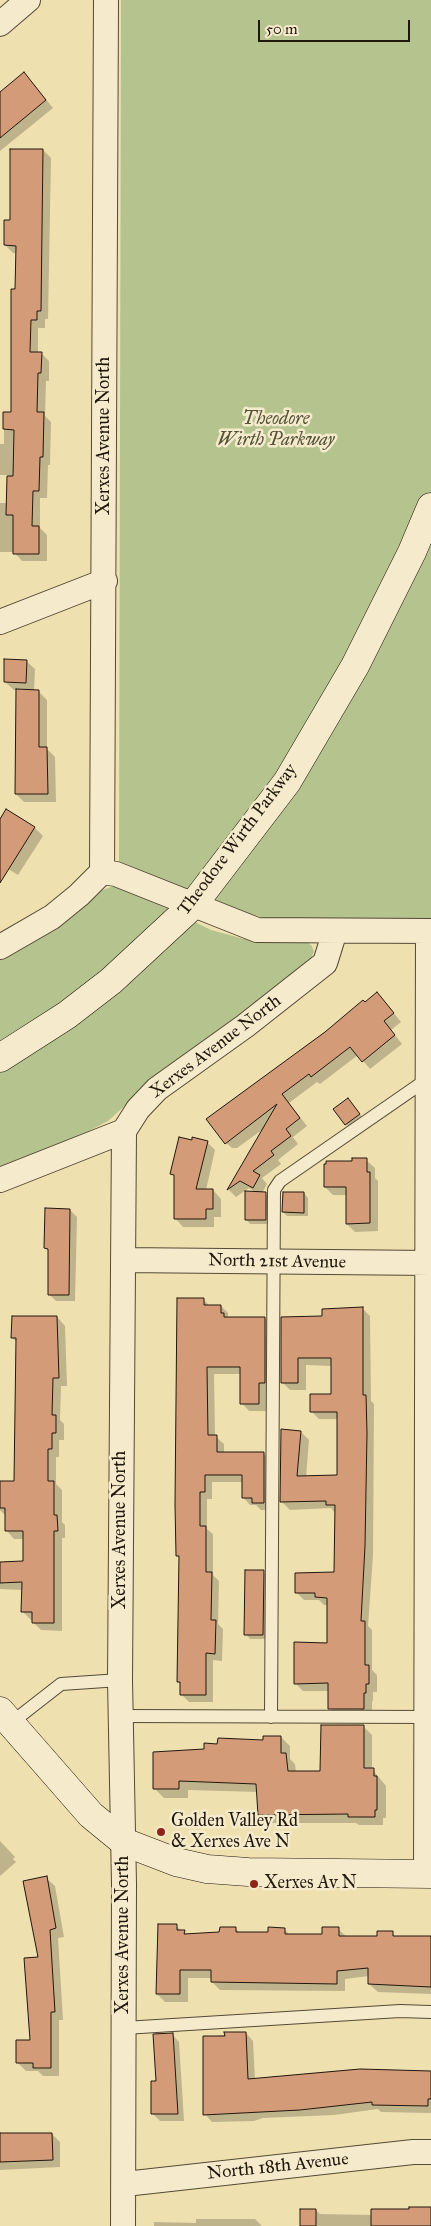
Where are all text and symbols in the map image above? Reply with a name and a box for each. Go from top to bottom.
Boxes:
scale bar [261,10,414,42]
text: 50 m [266,20,298,38]
street label: Xerxes Avenue North [94,357,116,515]
park label: Theodore Wirth Parkway [217,409,335,452]
street label: Theodore Wirth Parkway [174,760,302,920]
street label: Xerxes Avenue North [146,991,286,1103]
street label: North 21st Avenue [208,1250,346,1274]
street label: Xerxes Avenue North [110,1451,132,1609]
place label: Golden Valley Rd & Xerxes Ave N [171,1811,298,1854]
marker: Golden Valley Rd & Xerxes Ave N [155,1826,167,1838]
street label: Xerxes Avenue North [113,1856,135,2014]
place label: Xerxes Av N [264,1873,357,1895]
marker: Xerxes Av N [248,1878,260,1890]
street label: North 18th Avenue [206,2149,350,2185]

